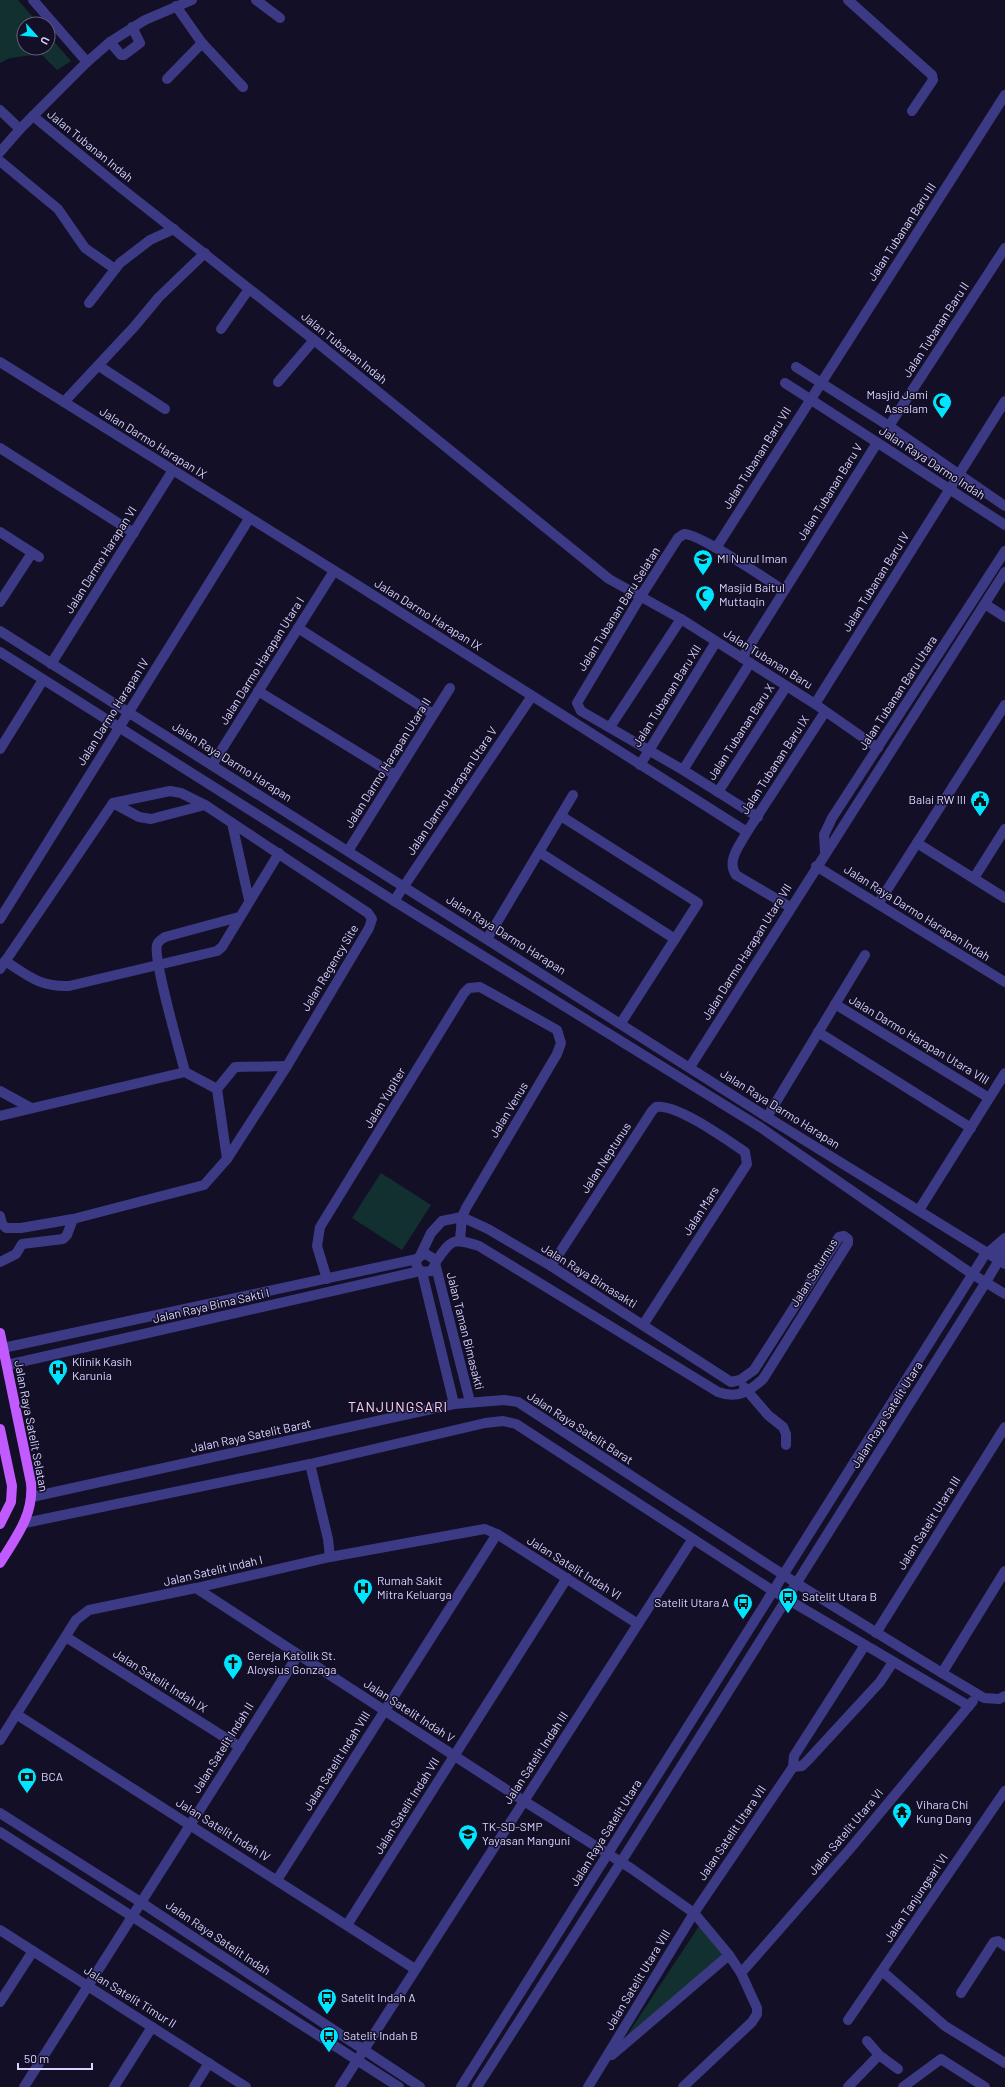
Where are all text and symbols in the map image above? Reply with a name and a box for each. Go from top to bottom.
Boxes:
north arrow [16,16,56,56]
text: U [38,35,53,47]
street label: Jalan Tubanan Indah [45,106,136,184]
street label: Jalan Tubanan Baru III [864,180,938,283]
street label: Jalan Tubanan Baru II [899,279,971,380]
street label: Jalan Tubanan Indah [299,308,390,386]
place label: Masjid Jami Assalam [867,387,928,415]
mosque icon: Masjid Jami Assalam [931,391,953,419]
street label: Jalan Darmo Harapan IX [97,403,210,481]
street label: Jalan Tubanan Baru VII [719,404,793,511]
street label: Jalan Raya Darmo Indah [877,423,988,502]
street label: Jalan Tubanan Baru V [794,440,865,542]
street label: Jalan Darmo Harapan VI [61,503,139,616]
street label: Jalan Tubanan Baru IV [839,529,911,634]
street label: Jalan Tubanan Baru Selatan [574,544,662,673]
school or university icon: MI Nurul Iman [692,548,714,576]
place label: MI Nurul Iman [717,551,787,565]
street label: Jalan Darmo Harapan IX [372,575,485,653]
place label: Masjid Baitul Muttaqin [719,580,785,608]
mosque icon: Masjid Baitul Muttaqin [694,584,716,612]
street label: Jalan Darmo Harapan Utara I [216,594,306,727]
street label: Jalan Tubanan Baru [722,625,816,691]
street label: Jalan Tubanan Baru Utara [855,633,939,752]
street label: Jalan Tubanan Baru XII [629,642,703,749]
street label: Jalan Darmo Harapan IV [73,655,151,768]
street label: Jalan Tubanan Baru X [704,681,776,782]
street label: Jalan Darmo Harapan Utara II [341,695,433,830]
street label: Jalan Tubanan Baru IX [737,713,811,816]
street label: Jalan Raya Darmo Harapan [170,719,295,804]
street label: Jalan Darmo Harapan Utara V [403,724,499,857]
public building icon: Balai RW III [969,789,991,817]
place label: Balai RW III [909,792,966,806]
street label: Jalan Raya Darmo Harapan Indah [842,861,993,963]
street label: Jalan Darmo Harapan Utara VII [698,881,794,1022]
street label: Jalan Raya Darmo Harapan [444,892,569,977]
street label: Jalan Regency Site [298,922,361,1013]
street label: Jalan Darmo Harapan Utara VIII [847,992,992,1087]
street label: Jalan Yupiter [361,1064,408,1130]
street label: Jalan Raya Darmo Harapan [718,1066,843,1151]
street label: Jalan Venus [486,1079,530,1140]
street label: Jalan Neptunus [577,1119,633,1195]
street label: Jalan Mars [679,1183,721,1238]
street label: Jalan Saturnus [787,1236,840,1309]
street label: Jalan Raya Bimasakti [539,1240,640,1310]
street label: Jalan Taman Bimasakti [445,1271,487,1391]
street label: Jalan Raya Bima Sakti I [151,1285,270,1325]
place label: Klinik Kasih Karunia [72,1354,132,1382]
hospital icon: Klinik Kasih Karunia [47,1358,69,1386]
street label: Jalan Raya Satelit Selatan [12,1359,52,1493]
street label: Jalan Raya Satelit Utara [848,1359,925,1470]
street label: Jalan Raya Satelit Barat [525,1388,636,1466]
district label: TANJUNGSARI [348,1398,448,1415]
street label: Jalan Raya Satelit Barat [189,1415,312,1455]
street label: Jalan Satelit Utara III [894,1473,963,1572]
street label: Jalan Satelit Indah VI [525,1533,624,1602]
street label: Jalan Satelit Indah I [162,1552,264,1588]
place label: Rumah Sakit Mitra Keluarga [377,1573,452,1601]
hospital icon: Rumah Sakit Mitra Keluarga [352,1577,374,1605]
bus stop icon: Satelit Utara B [777,1586,799,1614]
place label: Satelit Utara B [802,1589,877,1603]
bus stop icon: Satelit Utara A [732,1592,754,1620]
place label: Satelit Utara A [654,1595,729,1609]
street label: Jalan Satelit Indah IX [111,1646,210,1715]
place label: Gereja Katolik St. Aloysius Gonzaga [247,1648,336,1676]
church icon: Gereja Katolik St. Aloysius Gonzaga [222,1652,244,1680]
street label: Jalan Satelit Indah V [362,1676,457,1745]
street label: Jalan Satelit Indah II [189,1700,256,1795]
street label: Jalan Satelit Indah VIII [300,1708,372,1813]
street label: Jalan Satelit Indah III [500,1709,570,1806]
street label: Jalan Satelit Indah VII [371,1755,442,1856]
bank icon: BCA [16,1766,38,1794]
place label: BCA [41,1769,63,1783]
street label: Jalan Raya Satelit Utara [567,1777,644,1888]
street label: Jalan Satelit Utara VII [694,1782,768,1883]
street label: Jalan Satelit Utara VI [805,1785,885,1877]
street label: Jalan Satelit Indah IV [174,1795,273,1864]
place label: Vihara Chi Kung Dang [916,1797,971,1825]
temple icon: Vihara Chi Kung Dang [891,1801,913,1829]
place label: TK-SD-SMP Yayasan Manguni [482,1819,570,1847]
school or university icon: TK-SD-SMP Yayasan Manguni [457,1823,479,1851]
street label: Jalan Tanjungsari VI [880,1850,950,1945]
street label: Jalan Raya Satelit Indah [164,1897,273,1977]
street label: Jalan Satelit Utara VIII [602,1927,673,2032]
street label: Jalan Satelit Timur II [82,1962,179,2030]
bus stop icon: Satelit Indah A [316,1987,338,2015]
place label: Satelit Indah A [341,1990,416,2004]
bus stop icon: Satelit Indah B [318,2025,340,2053]
place label: Satelit Indah B [343,2028,418,2042]
scale bar [18,2045,92,2071]
text: 50 m [24,2051,49,2065]

